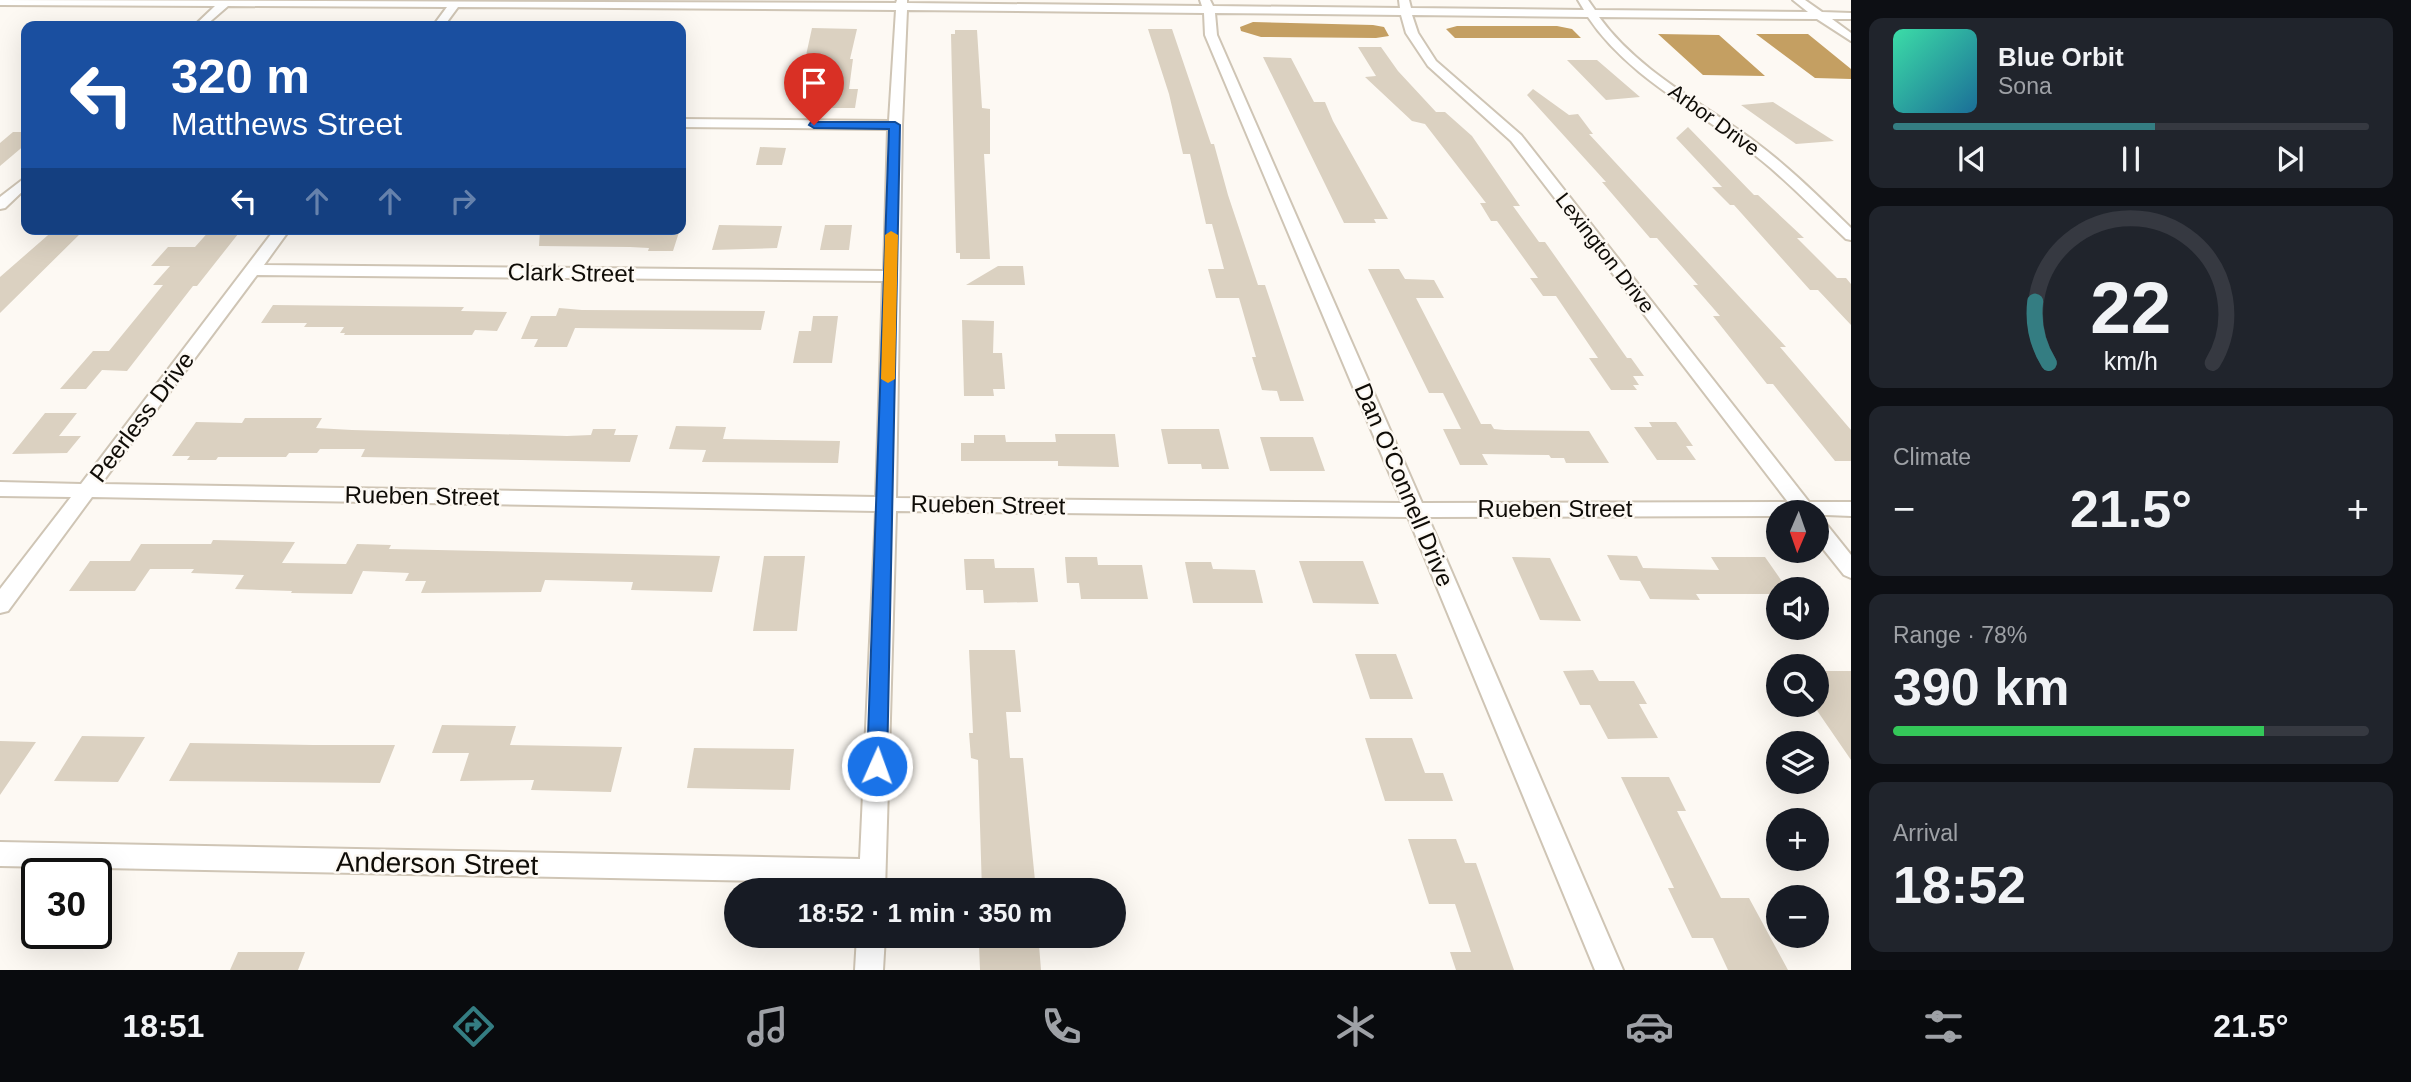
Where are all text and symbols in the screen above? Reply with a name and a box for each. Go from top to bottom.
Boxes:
text: Blue Orbit [1998,42,2124,72]
icon: left [56,49,147,140]
text: 320 m [171,49,310,103]
pin [784,53,844,125]
icon: arrive [795,64,833,102]
text: Sona [1998,73,2052,99]
street label: Arbor Drive [1665,79,1764,160]
text: Matthews Street [171,106,402,142]
icon: previous [1953,140,1991,178]
icon: pause [2112,140,2150,178]
icon: next [2271,140,2309,178]
icon: left [225,182,263,220]
icon: ahead [298,182,336,220]
icon: ahead [371,182,409,220]
icon: right [444,182,482,220]
street label: Lexington Drive [1551,188,1659,317]
street label: Clark Street [507,258,635,287]
text: 22 [2091,267,2171,348]
street label: Peerless Drive [84,346,199,487]
text: km/h [2104,347,2158,375]
street label: Dan O'Connell Drive [1349,379,1459,590]
text: Climate [1893,444,1971,470]
text: 21.5° [2070,480,2192,538]
street label: Rueben Street [344,481,500,510]
text: − [1893,488,1915,530]
text: + [2347,488,2369,530]
street label: Rueben Street [910,490,1066,519]
street label: Rueben Street [1478,495,1633,522]
north arrow [1766,500,1829,564]
map controls [1766,500,1829,948]
button: sound [1766,577,1829,640]
text: Range · 78% [1893,622,2027,648]
button: search [1766,654,1829,717]
text: 390 km [1893,658,2069,716]
position arrow [840,729,914,803]
button: layers [1766,731,1829,794]
button: + [1766,808,1829,871]
text: Arrival [1893,820,1958,846]
street label: Anderson Street [336,846,539,881]
text: 18:52 [1893,856,2026,914]
speed limit sign: 30 [21,858,112,949]
button: − [1766,885,1829,948]
text: 18:52 · 1 min · 350 m [798,898,1052,928]
icon: directions [449,1002,498,1051]
icon: music [743,1002,792,1051]
icon: phone [1037,1002,1086,1051]
icon: climate [1331,1002,1380,1051]
icon: car [1625,1002,1674,1051]
icon: filters [1919,1002,1968,1051]
text: 18:51 [123,1008,204,1044]
text: 21.5° [2213,1008,2288,1044]

